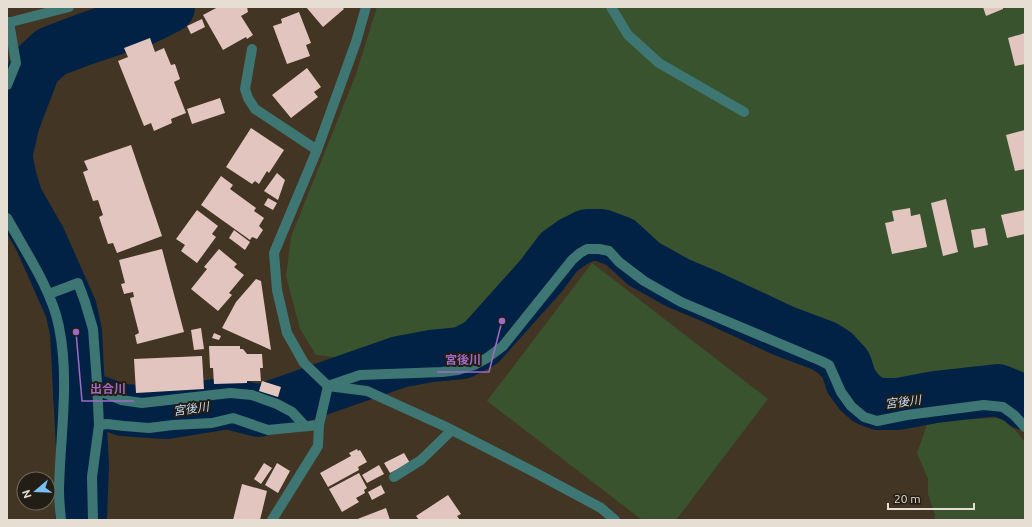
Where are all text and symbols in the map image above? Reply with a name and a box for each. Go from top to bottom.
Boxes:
callout: 宮後川 [437,348,489,372]
text: 宮後川 [445,353,481,366]
callout: 出合川 [82,377,134,401]
text: 出合川 [90,382,126,395]
water label: 宮後川 [884,393,924,410]
water label: 宮後川 [172,399,212,417]
north arrow [16,471,56,511]
scale bar [888,485,974,511]
text: N [20,488,34,500]
text: 20 m [894,492,921,505]

